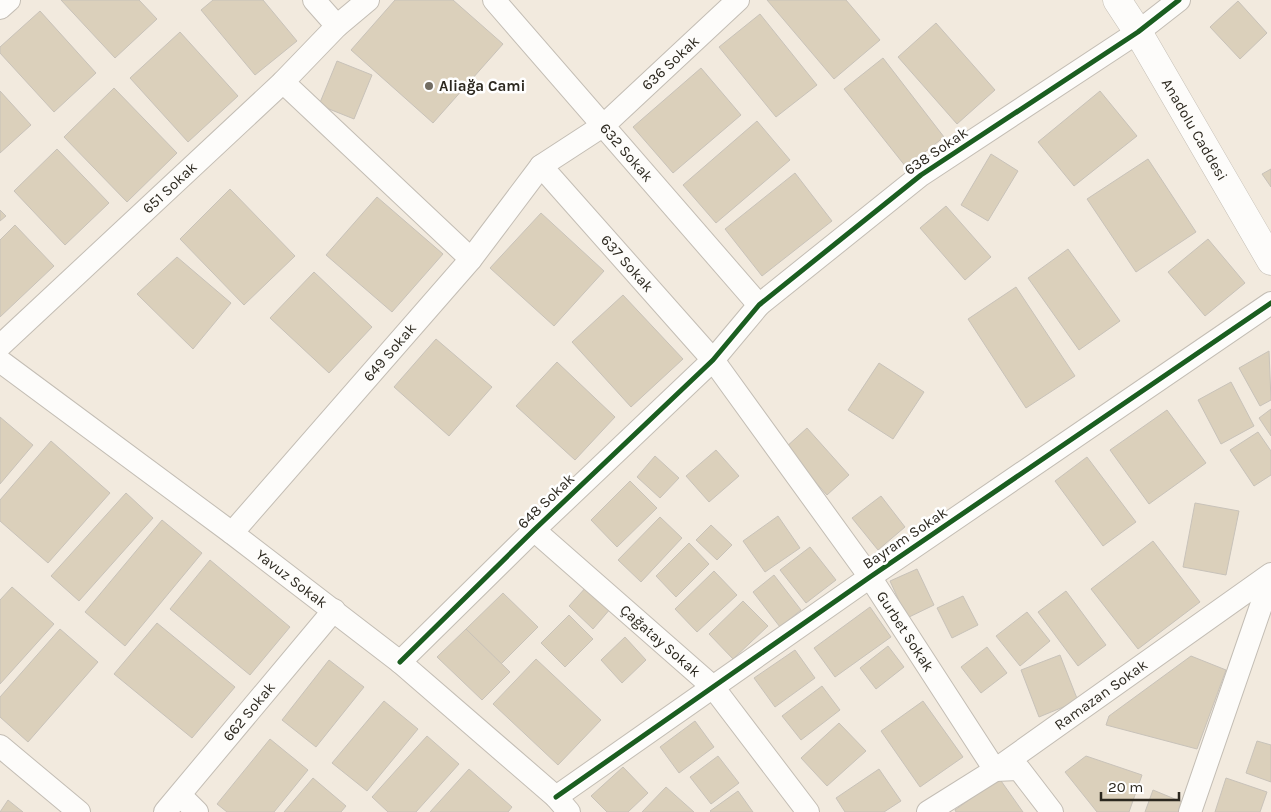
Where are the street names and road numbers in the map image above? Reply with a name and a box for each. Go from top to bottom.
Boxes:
street label: 636 Sokak [638,32,703,94]
street label: Anadolu Caddesi [1158,75,1231,184]
street label: 632 Sokak [596,119,657,186]
street label: 638 Sokak [901,123,971,179]
street label: 651 Sokak [139,158,201,218]
street label: 637 Sokak [597,231,657,296]
street label: 649 Sokak [359,319,420,385]
street label: 648 Sokak [514,469,578,533]
street label: Bayram Sokak [859,503,951,573]
street label: Yavuz Sokak [252,546,331,612]
street label: Gurbet Sokak [873,588,938,675]
street label: Çağatay Sokak [616,601,704,681]
street label: Ramazan Sokak [1051,656,1151,734]
street label: 662 Sokak [219,678,279,745]

